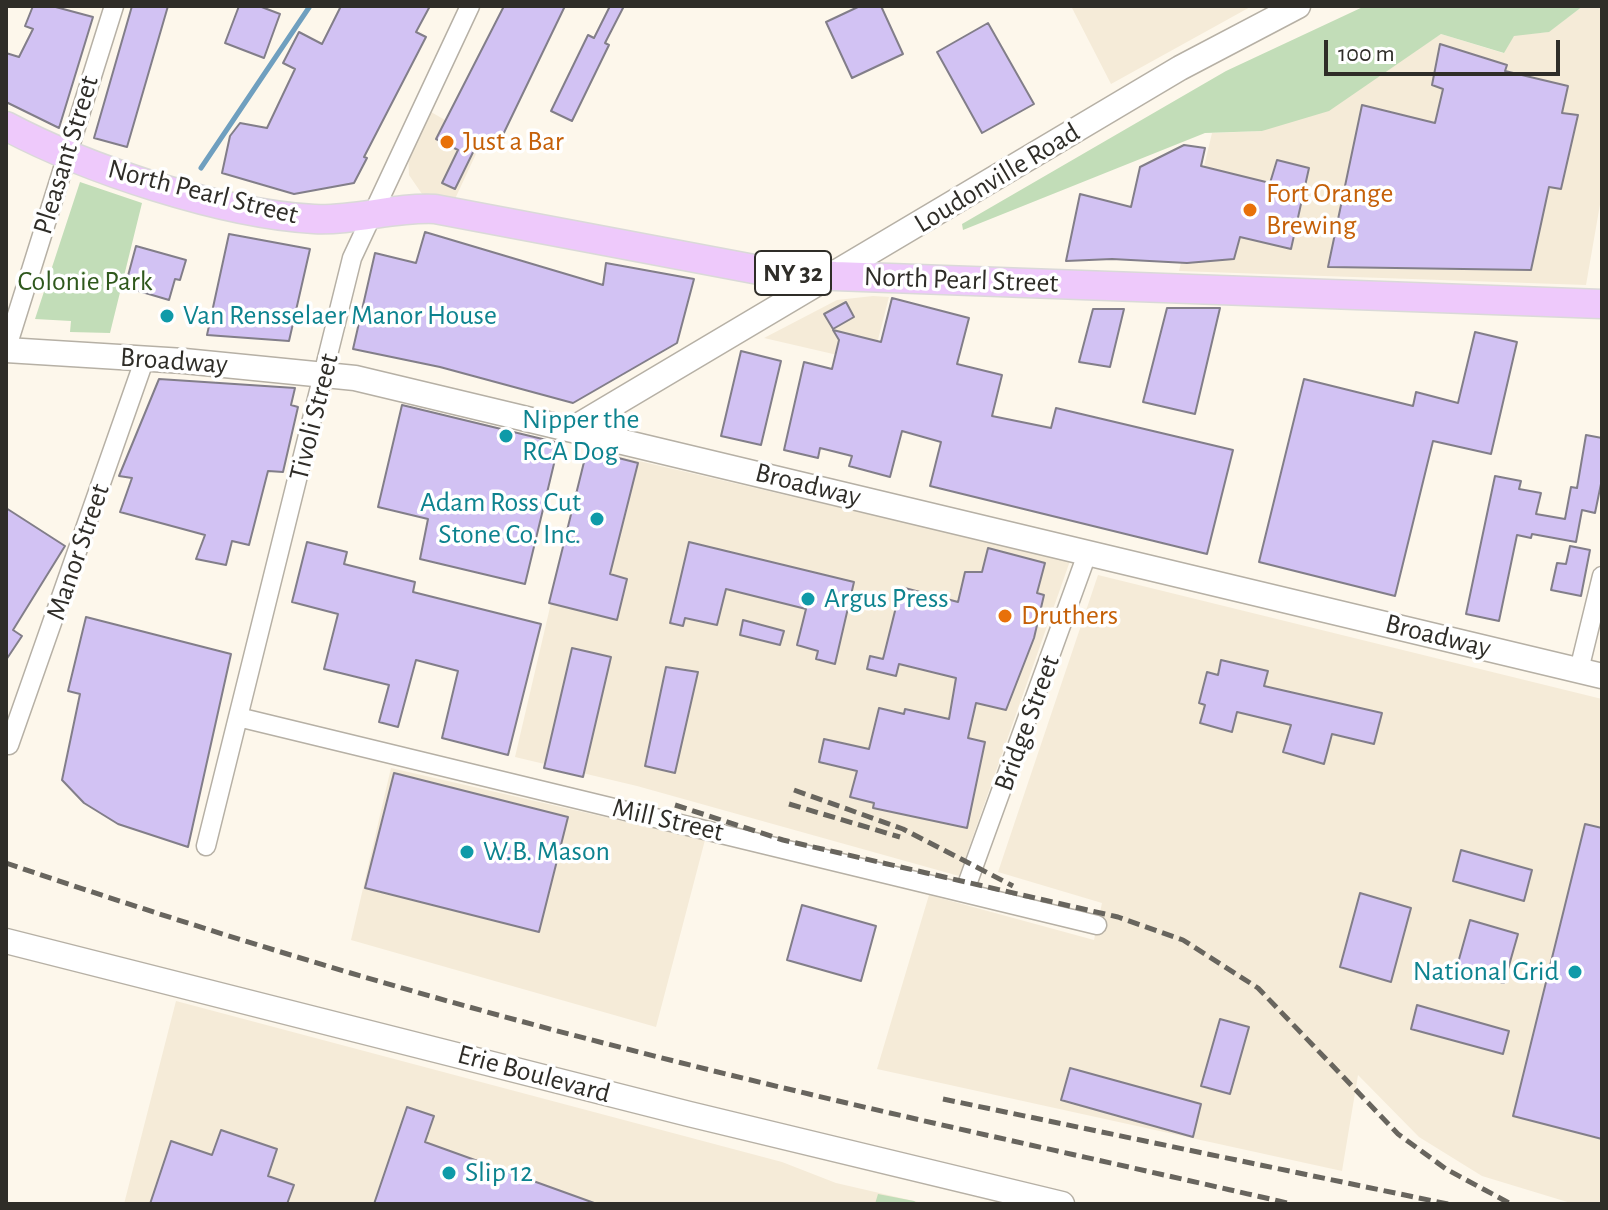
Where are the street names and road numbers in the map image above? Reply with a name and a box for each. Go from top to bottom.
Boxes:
street label: Pleasant Street [26,72,106,238]
street label: Loudonville Road [908,115,1086,241]
street label: North Pearl Street [104,152,302,232]
road number: NY 32 [755,251,831,295]
street label: North Pearl Street [863,260,1059,300]
street label: Broadway [119,340,229,382]
street label: Tivoli Street [282,350,346,484]
street label: Broadway [752,456,864,514]
street label: Manor Street [39,479,117,625]
street label: Broadway [1382,607,1494,665]
street label: Bridge Street [987,650,1067,796]
street label: Mill Street [609,791,727,849]
street label: Erie Boulevard [454,1037,614,1111]

